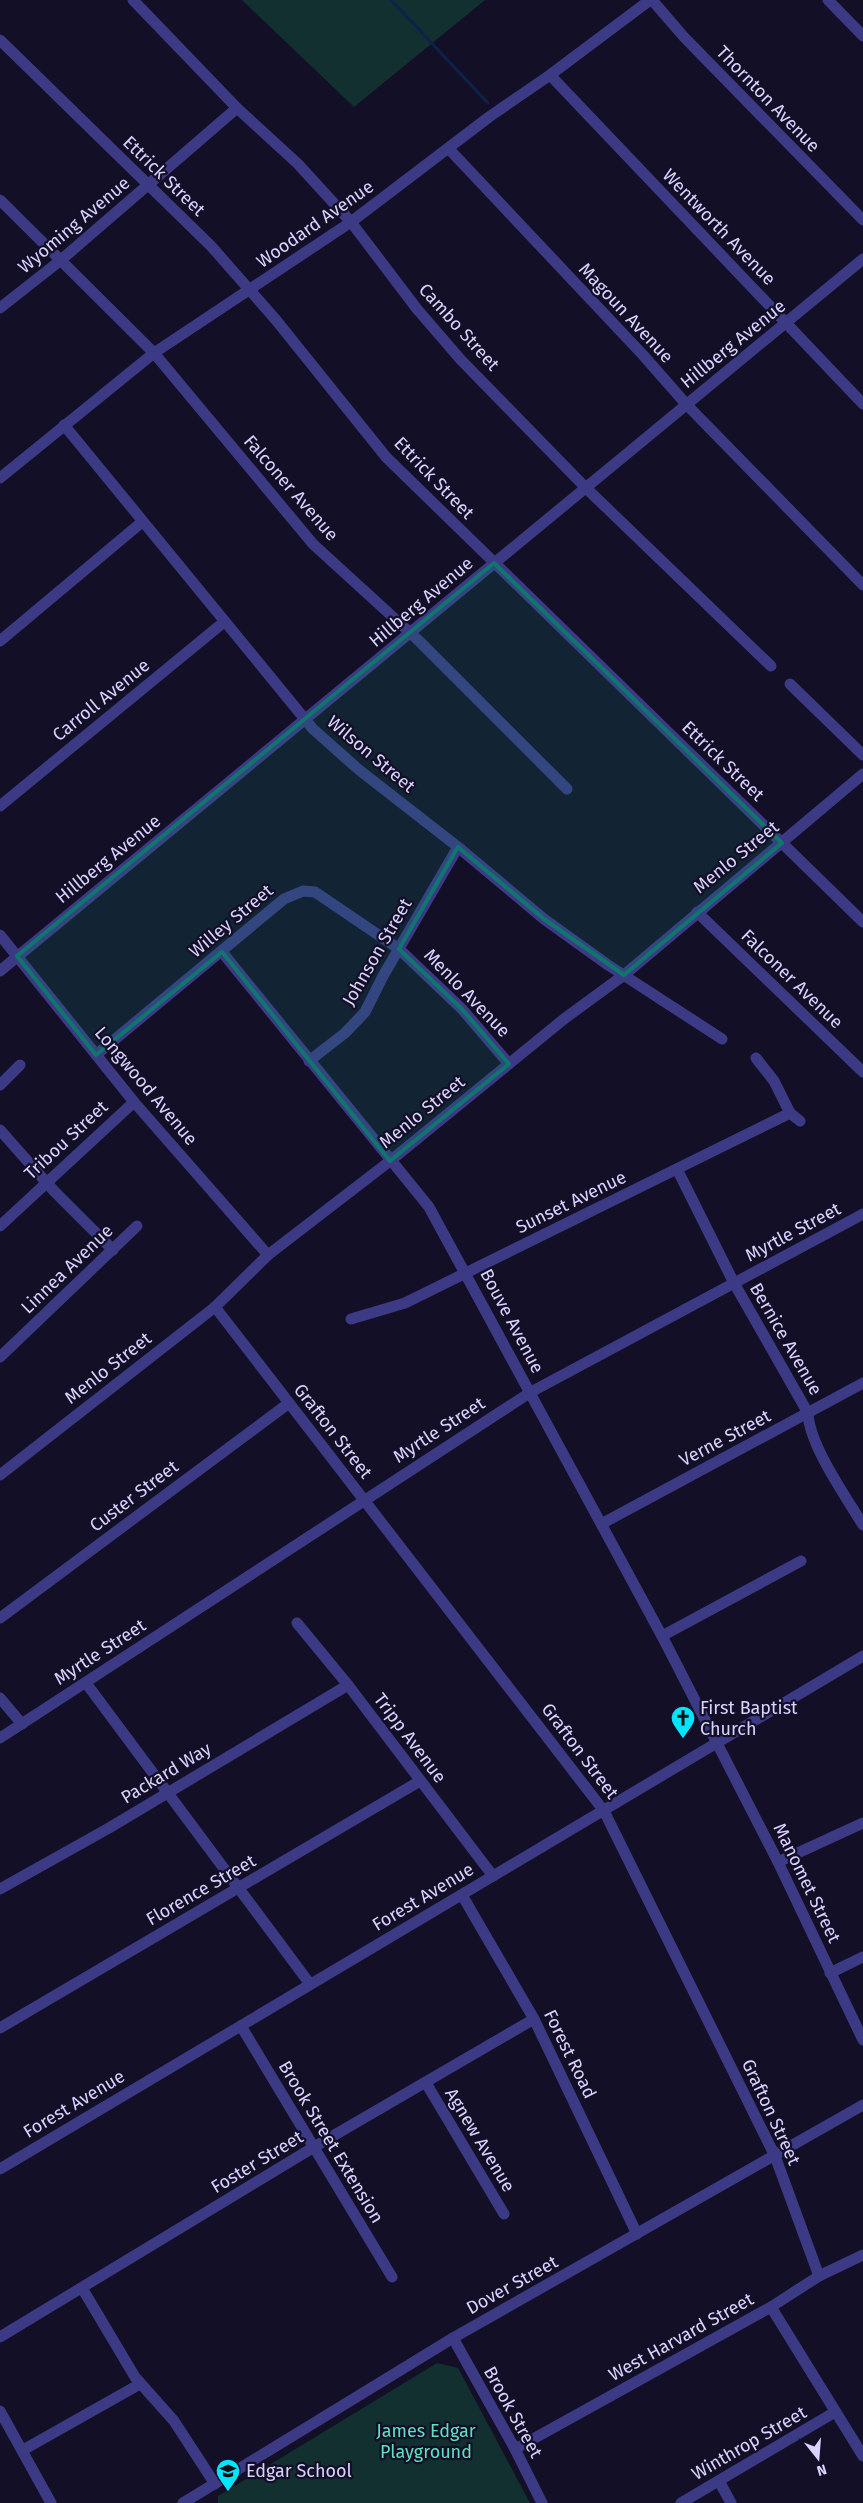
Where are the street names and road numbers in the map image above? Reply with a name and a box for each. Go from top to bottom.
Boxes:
street label: Thornton Avenue [712,41,824,157]
street label: Ettrick Street [118,131,210,221]
street label: Wentworth Avenue [658,164,780,290]
street label: Wyoming Avenue [14,172,134,278]
street label: Woodard Avenue [252,175,378,273]
street label: Magoun Avenue [574,258,678,368]
street label: Cambo Street [414,279,504,376]
street label: Hillberg Avenue [676,295,790,393]
street label: Falconer Avenue [239,431,343,545]
street label: Ettrick Street [389,432,479,524]
street label: Hillberg Avenue [365,552,477,652]
street label: Carroll Avenue [48,654,154,746]
street label: Wilson Street [322,711,420,798]
street label: Ettrick Street [677,716,769,806]
street label: Hillberg Avenue [51,810,165,908]
street label: Menlo Street [689,816,784,898]
street label: Willey Street [185,879,278,962]
street label: Johnson Street [337,894,417,1010]
street label: Falconer Avenue [736,925,848,1033]
street label: Menlo Avenue [419,944,515,1042]
street label: Longwood Avenue [90,1022,202,1150]
street label: Menlo Street [375,1071,470,1153]
street label: Tribou Street [20,1095,113,1184]
street label: Sunset Avenue [512,1166,630,1238]
street label: Myrtle Street [742,1197,845,1266]
street label: Linnea Avenue [17,1220,117,1318]
street label: Bouve Avenue [475,1265,549,1377]
street label: Bernice Avenue [745,1279,827,1399]
street label: Menlo Street [60,1327,156,1409]
street label: Grafton Street [289,1379,377,1483]
street label: Myrtle Street [389,1392,489,1468]
street label: Verne Street [676,1405,775,1471]
street label: Custer Street [85,1455,183,1536]
street label: Myrtle Street [50,1614,150,1690]
street label: Tripp Avenue [369,1689,451,1787]
street label: Grafton Street [537,1699,624,1804]
street label: Packard Way [117,1737,215,1809]
street label: Manomet Street [769,1820,846,1947]
street label: Florence Street [142,1850,260,1930]
street label: Forest Avenue [368,1858,478,1936]
street label: Forest Road [539,2006,601,2102]
street label: Grafton Street [737,2056,805,2169]
street label: Brook Street Extension [274,2057,388,2227]
street label: Forest Avenue [19,2065,129,2143]
street label: Agnew Avenue [440,2084,520,2196]
street label: Foster Street [207,2126,308,2198]
street label: Dover Street [462,2251,562,2319]
street label: West Harvard Street [605,2288,758,2386]
street label: Brook Street [479,2362,547,2462]
street label: Winthrop Street [688,2401,811,2485]

